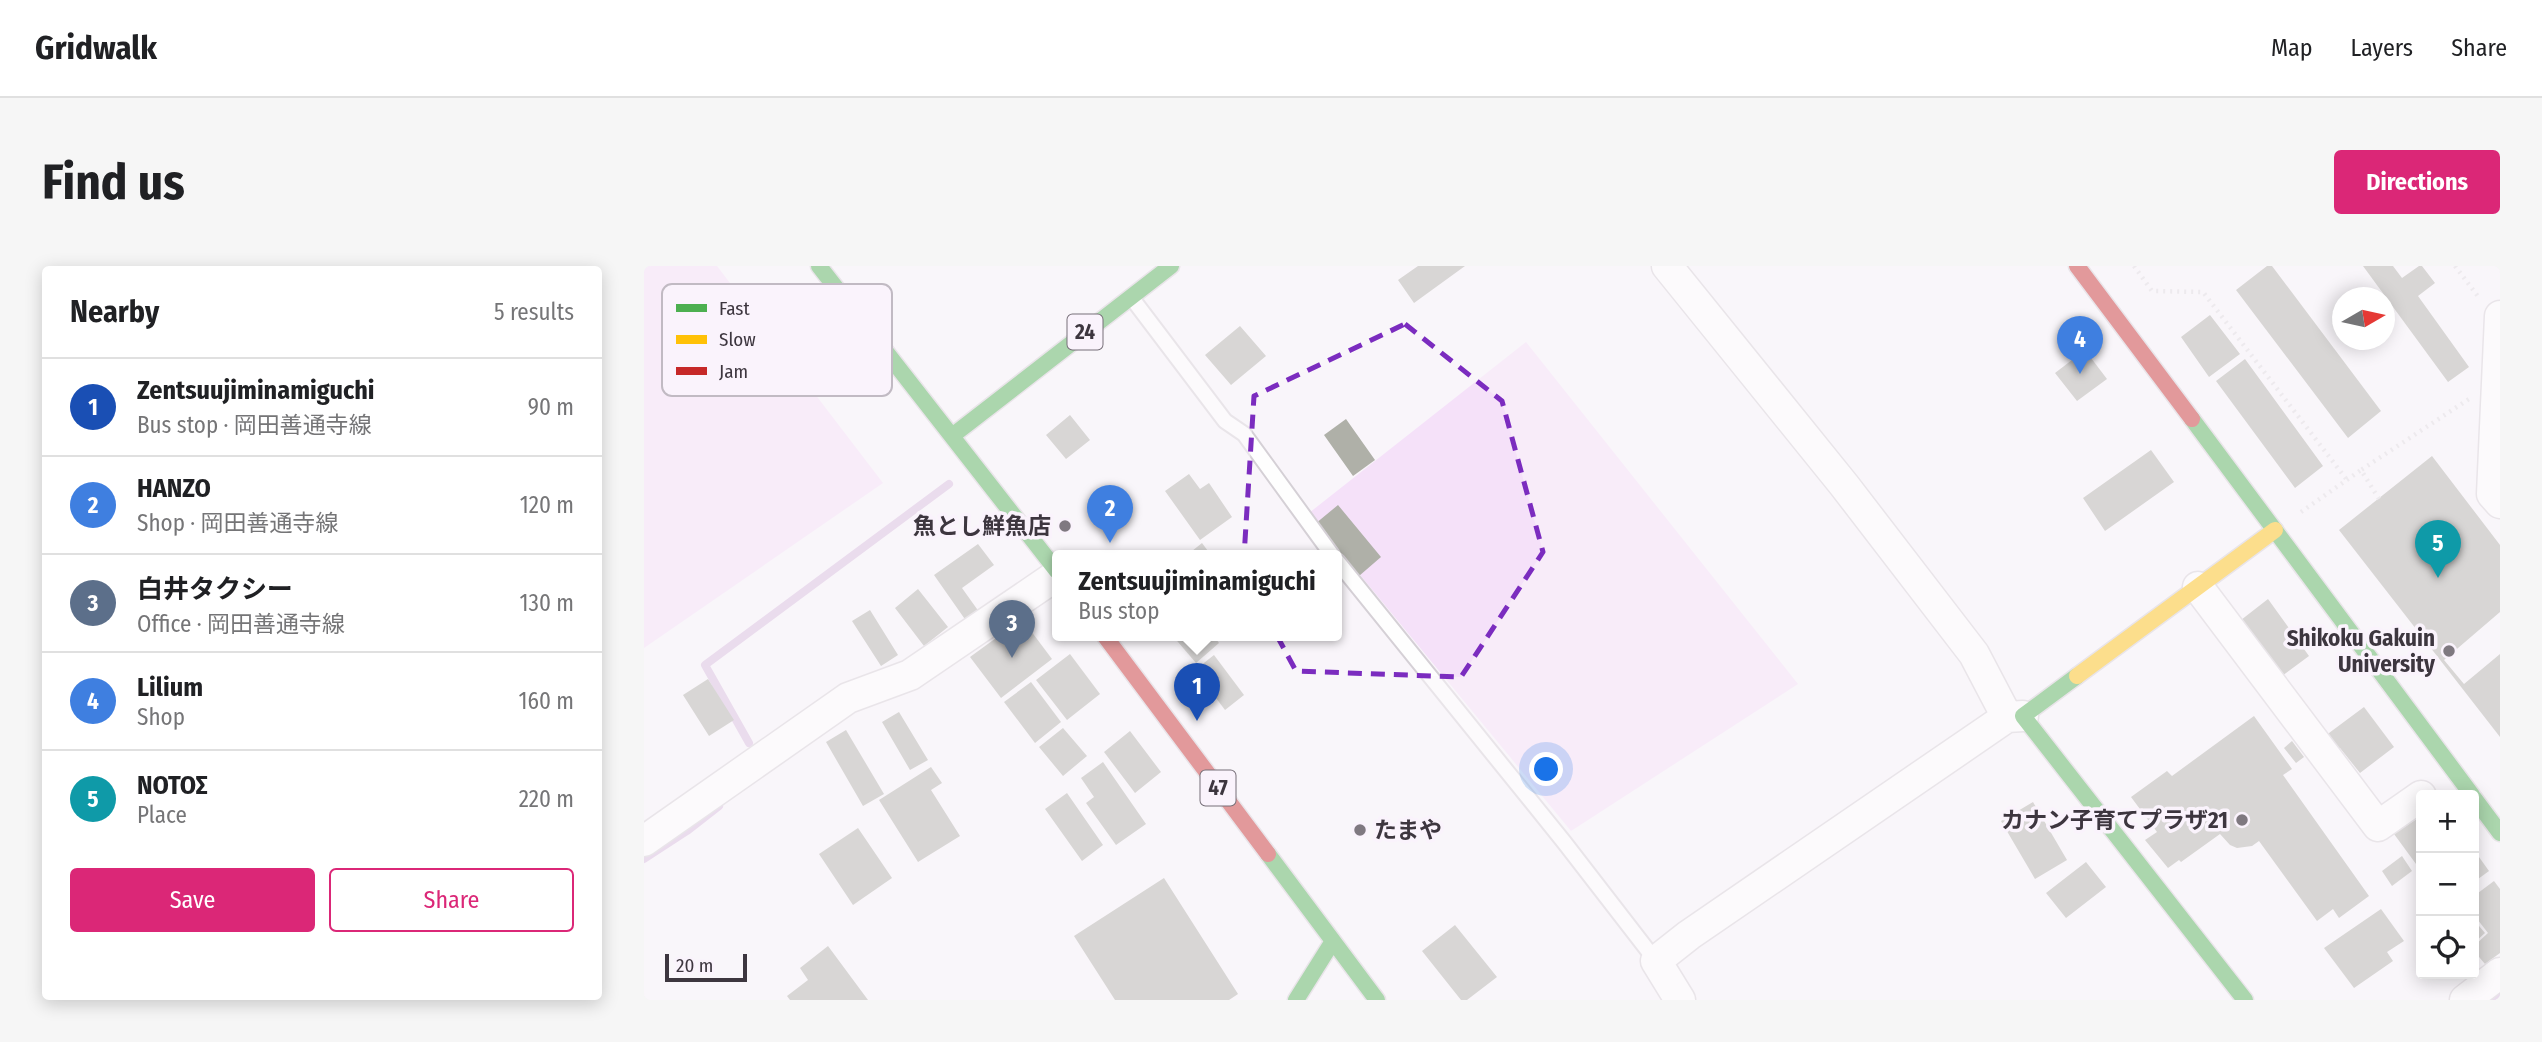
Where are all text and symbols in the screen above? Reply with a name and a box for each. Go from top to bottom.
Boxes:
text: Gridwalk [35,28,157,68]
text: Map [2271,34,2313,62]
text: Layers [2351,34,2413,62]
text: Share [2451,34,2507,62]
button: Directions [2334,150,2500,214]
text: Find us [42,153,185,212]
legend [662,284,892,396]
north arrow [2332,287,2395,350]
text: Nearby [70,294,159,330]
text: Fast [719,297,750,320]
text: 5 results [494,298,574,326]
road number: 24 [1068,314,1102,350]
pin: 4 [2057,316,2103,374]
text: Slow [719,328,756,351]
text: Jam [719,360,748,383]
text: Zentsuujiminamiguchi [137,375,375,406]
text: 1 [88,393,98,421]
text: 90 m [528,393,574,421]
text: Bus stop · 岡田善通寺線 [137,411,372,439]
text: HANZO [137,473,211,504]
pin: 2 [1087,485,1133,543]
text: 2 [88,491,98,519]
text: 120 m [520,491,574,519]
text: Shop · 岡田善通寺線 [137,509,339,537]
place label: 魚とし鮮魚店 [913,512,1051,540]
marker: 魚とし鮮魚店 [1057,518,1073,534]
pin: 5 [2415,520,2461,578]
popup [1052,550,1342,641]
text: Zentsuujiminamiguchi [1078,566,1316,597]
text: 白井タクシー [137,574,293,605]
text: 3 [88,589,98,617]
text: 130 m [520,589,574,617]
text: Bus stop [1078,597,1159,625]
pin: 3 [989,600,1035,658]
text: Office · 岡田善通寺線 [137,610,345,638]
place label: Shikoku Gakuin University [2287,624,2436,678]
marker: Shikoku Gakuin University [2441,643,2457,659]
pin: 1 [1174,663,1220,721]
text: Lilium [137,672,203,703]
text: 4 [87,687,99,715]
text: 160 m [519,687,574,715]
text: Shop [137,703,185,731]
your location [1529,752,1563,786]
text: ΝΟΤΟΣ [137,770,208,801]
road number: 47 [1200,770,1236,806]
text: 5 [87,785,99,813]
text: 220 m [519,785,574,813]
map controls [2416,790,2479,979]
button: + [2416,790,2479,853]
text: Place [137,801,187,829]
place label: カナン子育てプラザ21 [2001,806,2228,834]
marker: カナン子育てプラザ21 [2234,812,2250,828]
place label: たまや [1374,816,1442,844]
marker: たまや [1352,822,1368,838]
button: − [2416,853,2479,916]
button: Save [70,868,315,932]
button: Share [329,868,574,932]
button: locate [2416,916,2479,979]
scale bar [665,951,747,983]
text: 20 m [676,954,713,977]

